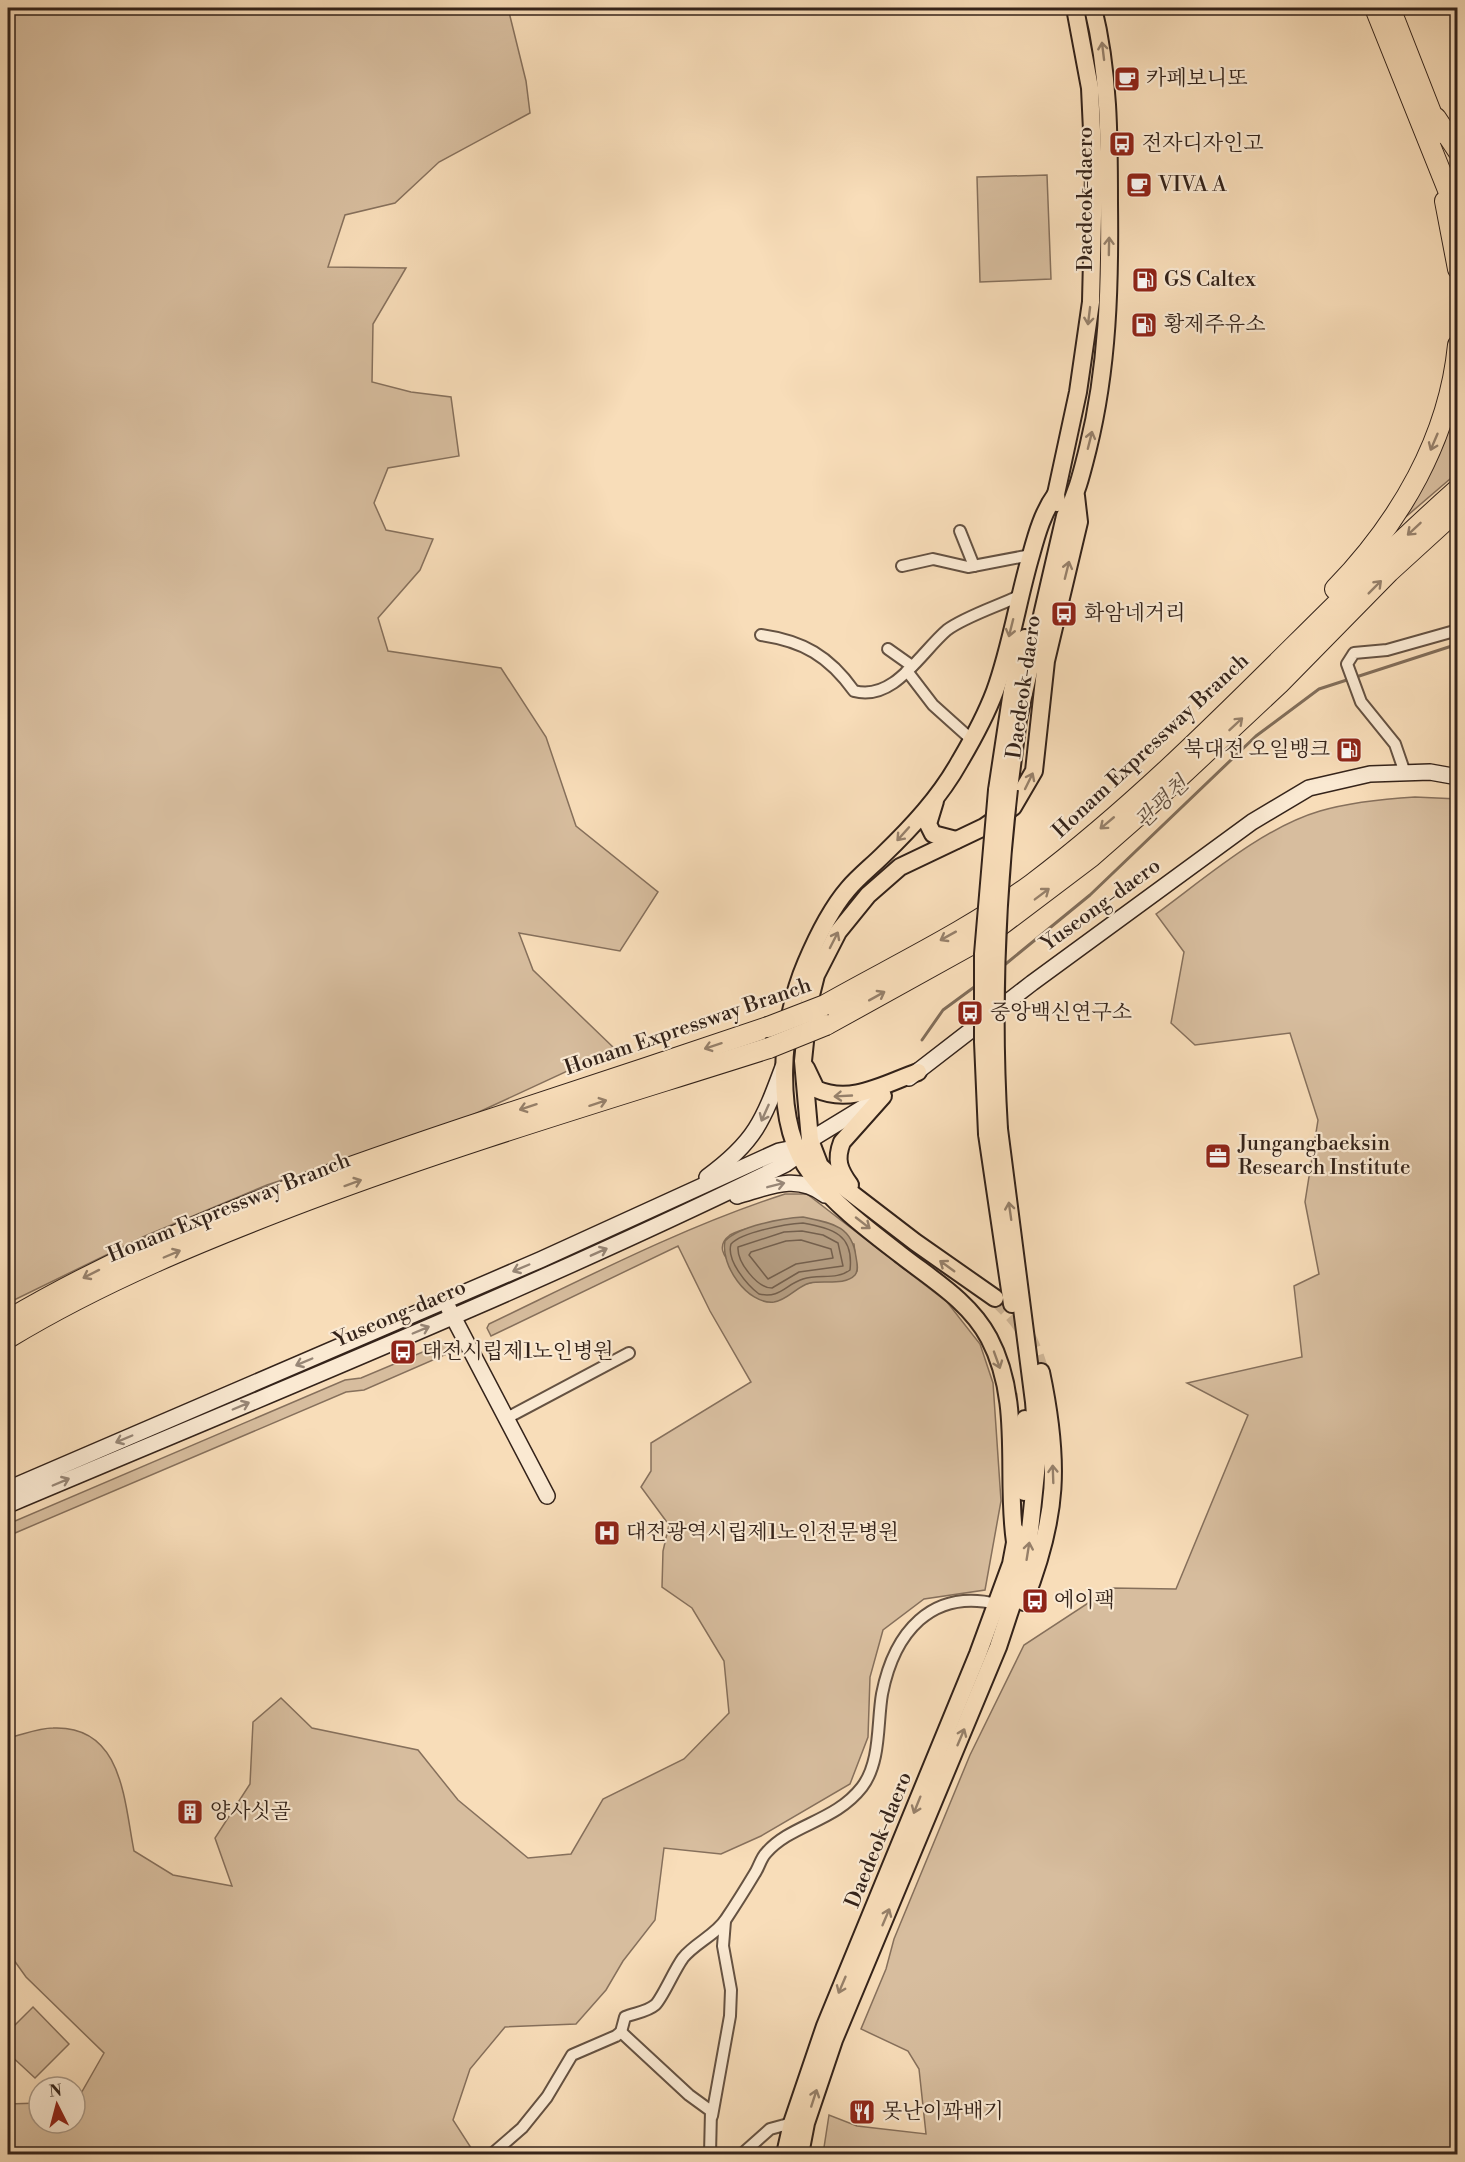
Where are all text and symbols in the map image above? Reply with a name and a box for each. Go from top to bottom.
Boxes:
one-way arrow [1097,42,1108,62]
cafe icon: 카페보니또 [1112,64,1142,94]
place label: 카페보니또 [1146,66,1247,92]
street label: Daedeok-daero [1073,127,1099,271]
bus stop icon: 전자디자인고 [1107,129,1137,159]
place label: 전자디자인고 [1142,131,1264,157]
cafe icon: VIVA A [1124,170,1154,200]
place label: VIVA A [1157,172,1227,198]
one-way arrow [1103,237,1115,257]
fuel station icon: GS Caltex [1130,265,1160,295]
place label: GS Caltex [1164,267,1256,293]
one-way arrow [1083,306,1094,326]
fuel station icon: 황제주유소 [1129,310,1159,340]
place label: 황제주유소 [1164,312,1265,338]
one-way arrow [1084,430,1096,449]
one-way arrow [1428,432,1439,450]
one-way arrow [1407,521,1422,535]
one-way arrow [1062,560,1074,579]
one-way arrow [1367,579,1382,594]
bus stop icon: 화암네거리 [1049,599,1079,629]
place label: 화암네거리 [1084,601,1185,627]
street label: Daedeok-daero [1001,614,1047,760]
one-way arrow [1004,618,1016,637]
street label: Honam Expressway Branch [1047,648,1255,844]
one-way arrow [1229,717,1244,731]
fuel station icon: 북대전 오일뱅크 [1334,735,1364,765]
place label: 북대전 오일뱅크 [1184,737,1330,763]
water label: 관평천 [1130,770,1196,835]
one-way arrow [1024,773,1036,791]
one-way arrow [1099,817,1115,830]
one-way arrow [896,826,910,841]
street label: Yuseong-daero [1035,853,1166,958]
one-way arrow [1034,887,1050,900]
one-way arrow [940,931,957,943]
one-way arrow [828,932,840,949]
street label: Honam Expressway Branch [561,972,815,1082]
one-way arrow [868,990,885,1002]
bus stop icon: 중앙백신연구소 [955,998,985,1028]
place label: 중앙백신연구소 [990,1000,1132,1026]
one-way arrow [704,1041,723,1052]
one-way arrow [833,1090,853,1101]
one-way arrow [588,1096,607,1107]
one-way arrow [519,1102,538,1113]
one-way arrow [759,1104,770,1122]
place label: Jungangbaeksin Research Institute [1237,1131,1411,1181]
office icon: Jungangbaeksin Research Institute [1203,1141,1233,1171]
street label: Honam Expressway Branch [104,1147,355,1269]
one-way arrow [343,1177,362,1188]
one-way arrow [766,1179,785,1190]
one-way arrow [1005,1202,1016,1221]
one-way arrow [854,1216,870,1229]
one-way arrow [590,1246,608,1257]
one-way arrow [162,1248,180,1259]
one-way arrow [939,1260,955,1272]
one-way arrow [513,1263,531,1274]
one-way arrow [82,1268,100,1280]
street label: Yuseong-daero [329,1274,470,1354]
one-way arrow [411,1324,429,1336]
bus stop icon: 대전시립제1노인병원 [388,1337,418,1367]
place label: 대전시립제1노인병원 [422,1339,614,1365]
one-way arrow [992,1350,1003,1368]
one-way arrow [295,1357,313,1368]
one-way arrow [231,1400,250,1411]
one-way arrow [116,1433,134,1445]
one-way arrow [1048,1465,1059,1485]
one-way arrow [52,1476,70,1487]
hospital icon: 대전광역시립제1노인전문병원 [592,1518,622,1548]
place label: 대전광역시립제1노인전문병원 [626,1520,899,1546]
one-way arrow [1023,1542,1034,1561]
bus stop icon: 에이팩 [1020,1586,1050,1616]
place label: 에이팩 [1054,1588,1115,1614]
one-way arrow [956,1728,967,1746]
street label: Daedeok-daero [840,1768,918,1912]
one-way arrow [911,1796,922,1814]
building icon: 양사싯골 [175,1797,205,1827]
place label: 양사싯골 [210,1799,291,1825]
one-way arrow [881,1908,892,1926]
one-way arrow [836,1976,848,1994]
north arrow [27,2075,87,2135]
text: N [48,2080,63,2102]
one-way arrow [809,2089,820,2108]
restaurant icon: 못난이꽈배기 [847,2097,877,2127]
place label: 못난이꽈배기 [882,2099,1004,2125]

